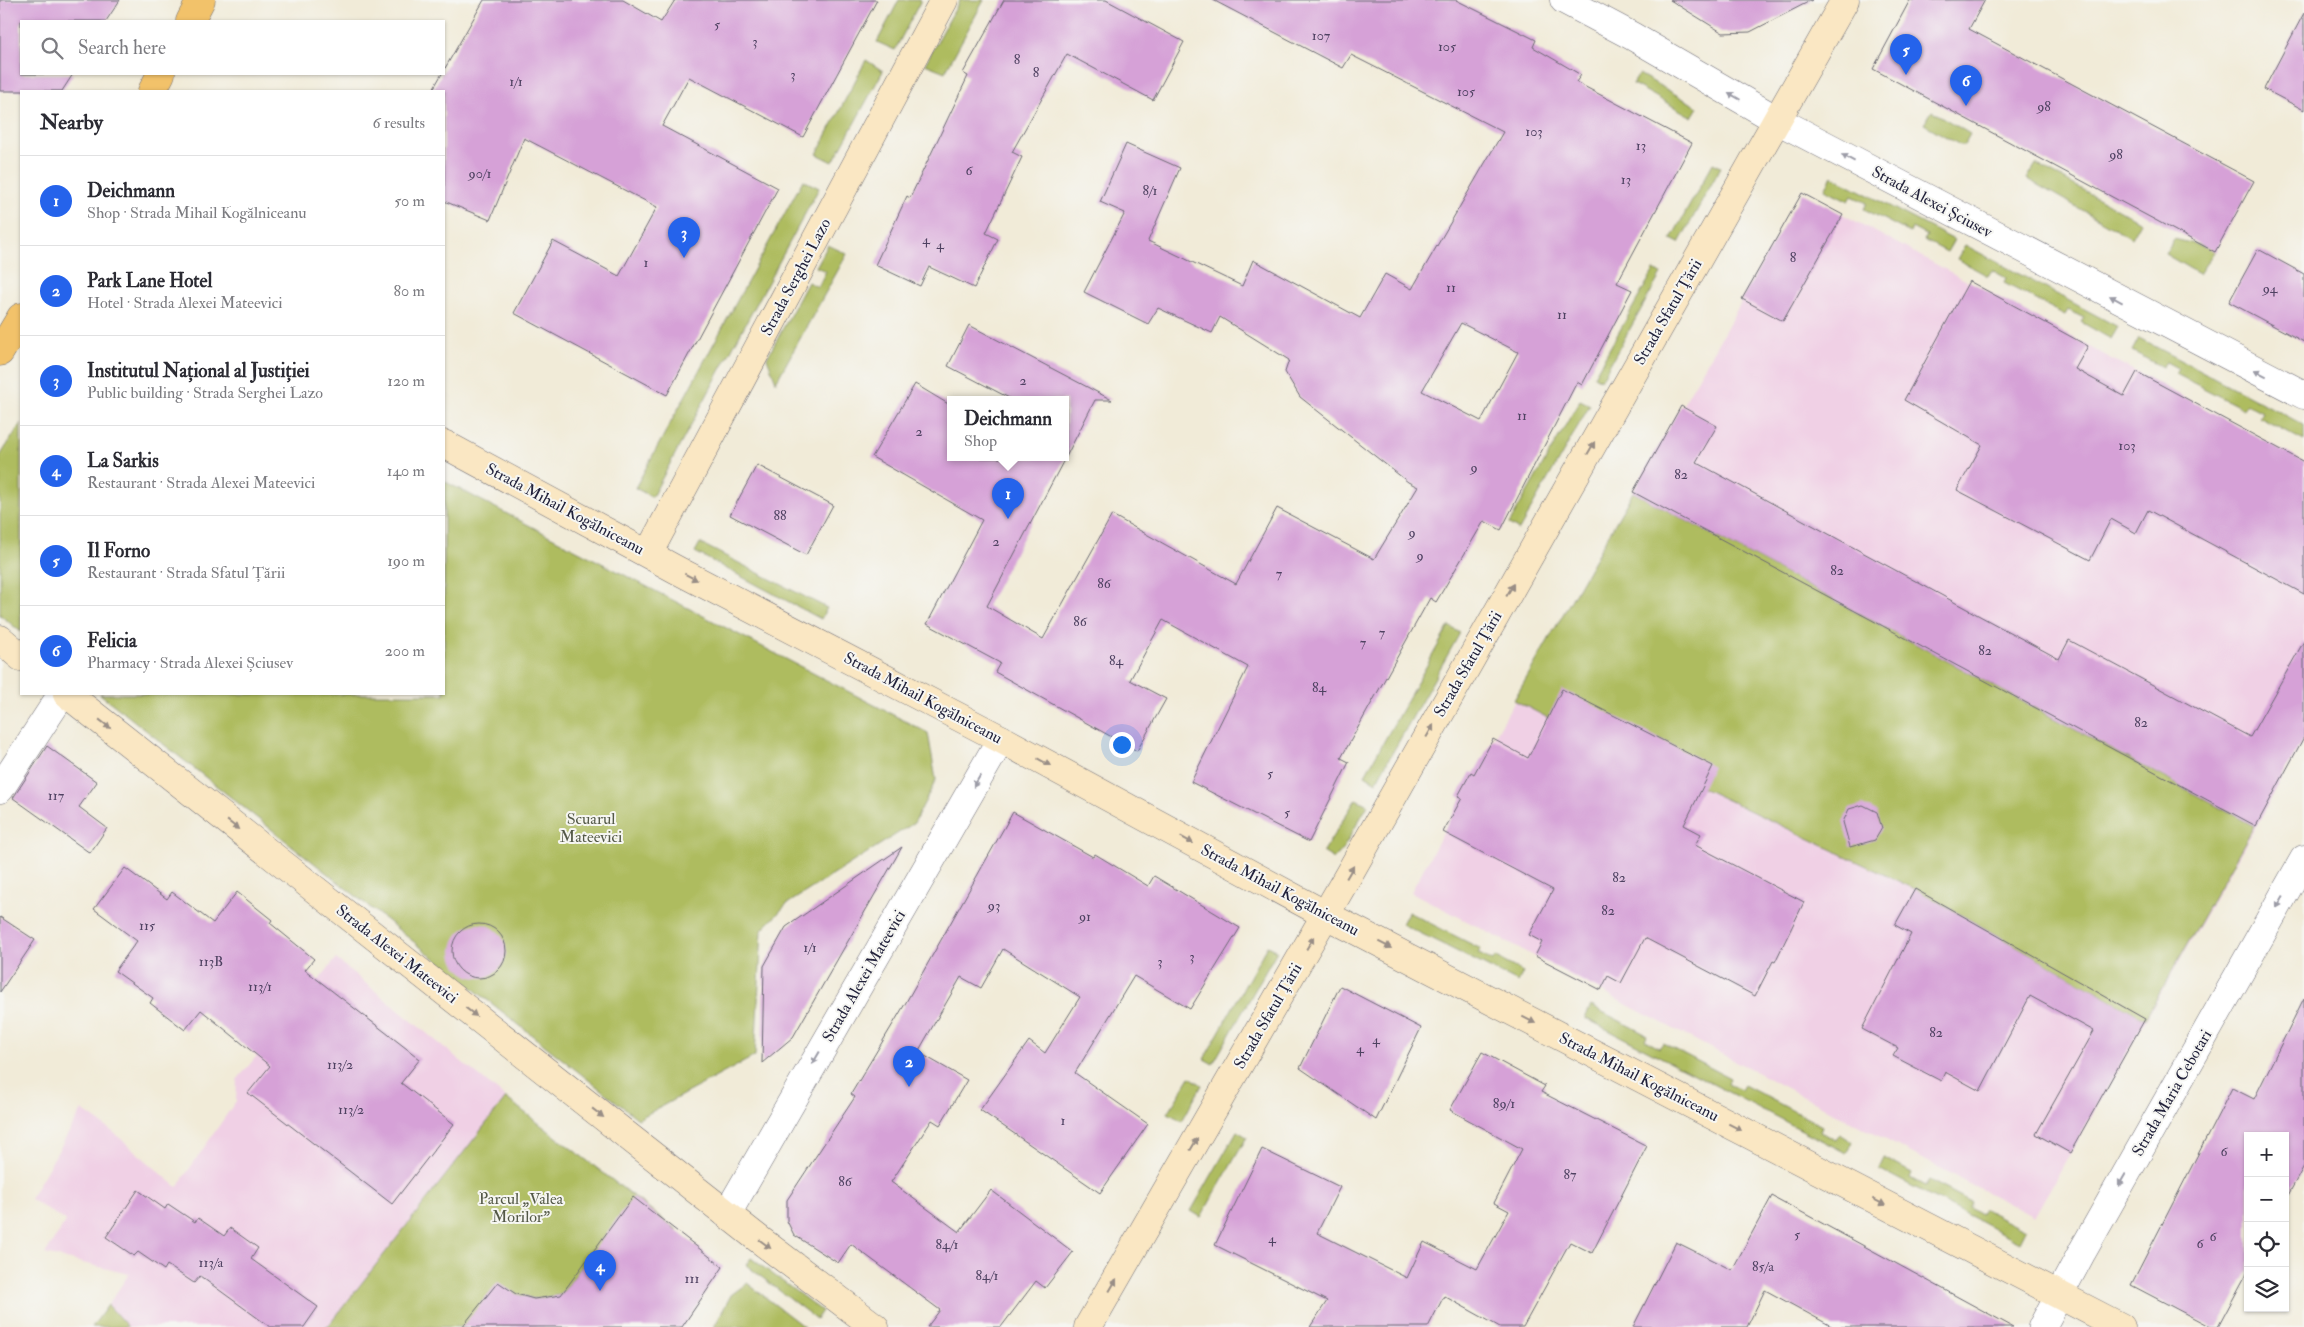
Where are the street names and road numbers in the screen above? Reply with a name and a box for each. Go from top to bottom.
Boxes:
street label: Strada Alexei Șciusev [1868,162,1997,243]
street label: Strada Serghei Lazo [757,215,836,339]
street label: Strada Sfatul Țării [1630,256,1706,368]
street label: Strada Mihail Kogălniceanu [482,459,648,559]
street label: Strada Sfatul Țării [1430,608,1506,720]
street label: Strada Mihail Kogălniceanu [840,648,1006,748]
street label: Strada Mihail Kogălniceanu [1197,840,1363,940]
street label: Strada Alexei Mateevici [332,900,462,1008]
street label: Strada Alexei Mateevici [818,907,910,1045]
street label: Strada Sfatul Țării [1230,960,1306,1072]
street label: Strada Maria Cebotari [2128,1026,2216,1160]
street label: Strada Mihail Kogălniceanu [1556,1028,1722,1126]

